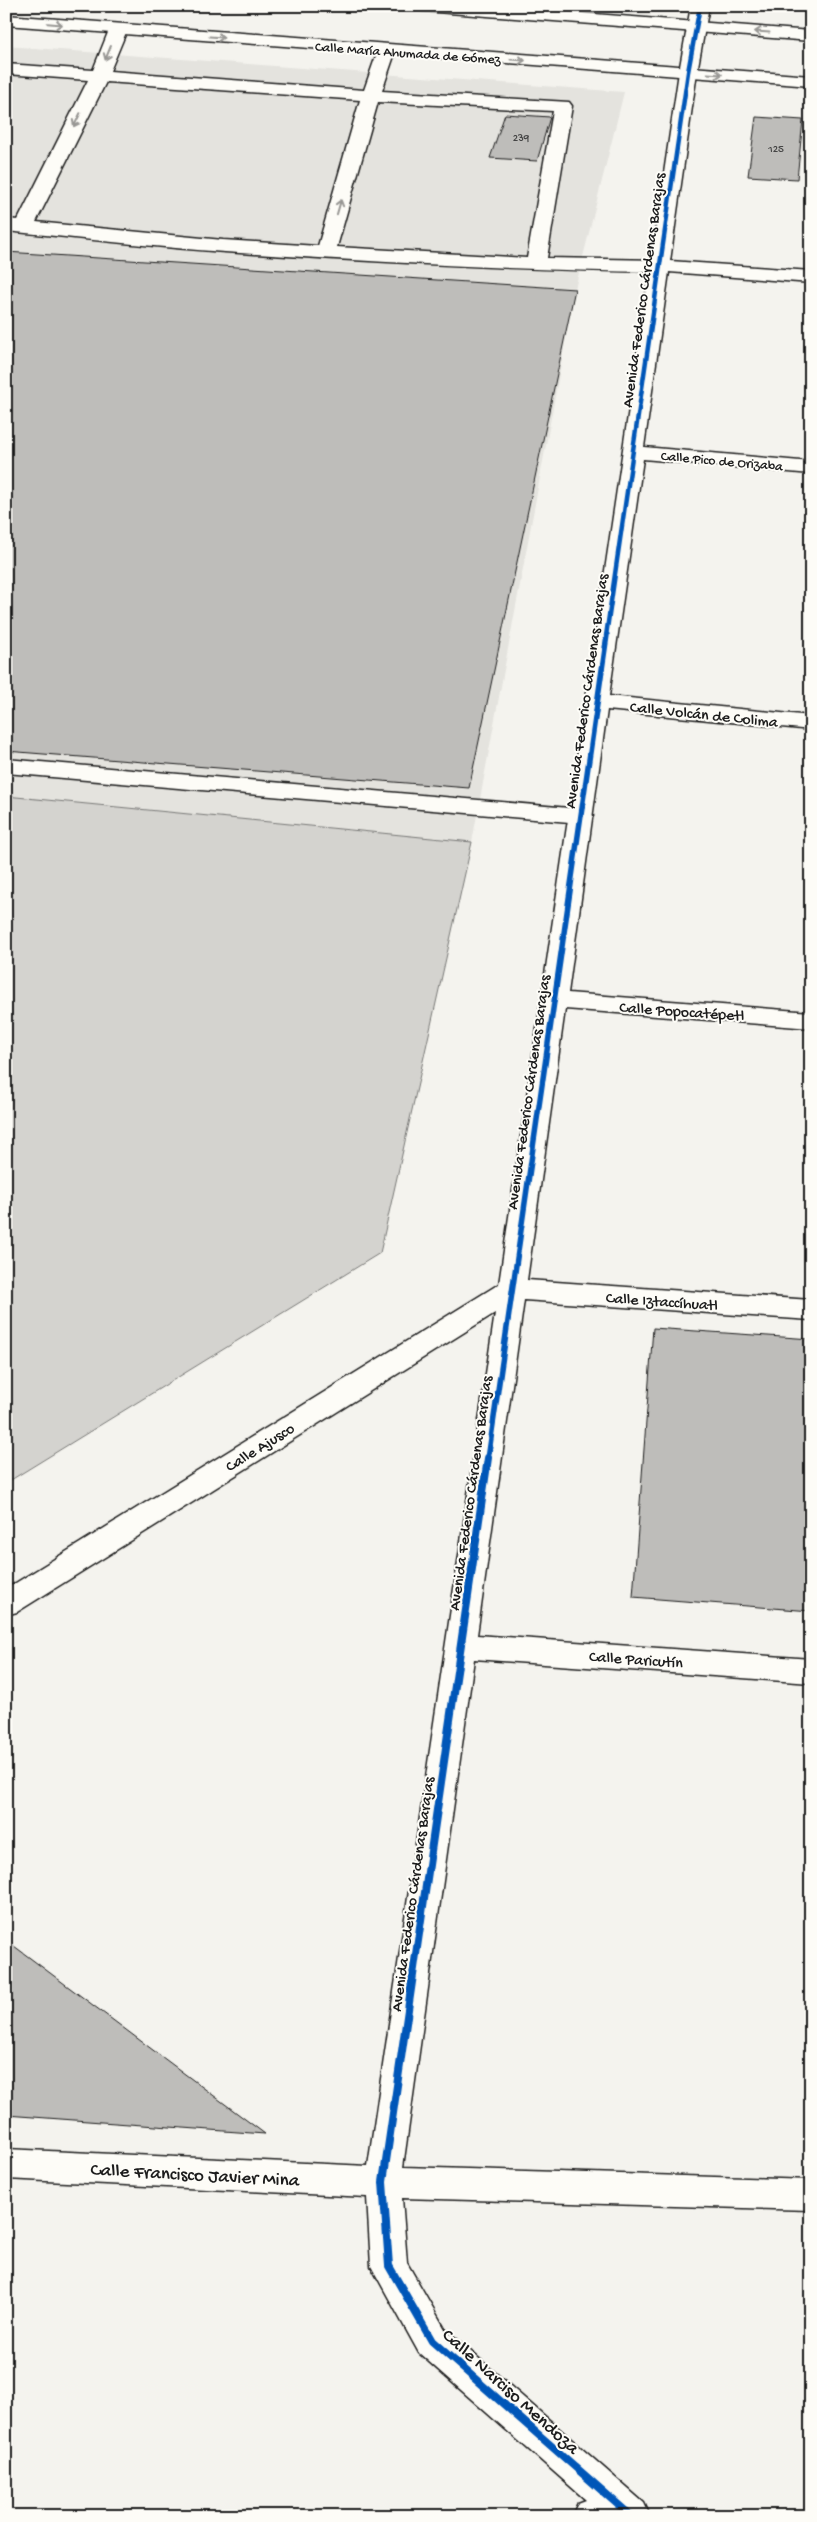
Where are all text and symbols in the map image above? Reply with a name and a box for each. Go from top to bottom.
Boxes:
one-way arrow [47,20,63,29]
one-way arrow [754,27,770,37]
one-way arrow [209,33,225,42]
street label: Calle María Ahumada de Gómez [314,40,502,70]
one-way arrow [103,45,112,60]
one-way arrow [510,55,526,65]
one-way arrow [707,70,723,79]
one-way arrow [72,112,81,127]
house number: 239 [513,133,530,145]
house number: 125 [767,144,784,156]
street label: Avenida Federico Cárdenas Barajas [620,171,671,409]
one-way arrow [335,199,345,215]
street label: Calle Pico de Orizaba [660,449,785,476]
street label: Avenida Federico Cárdenas Barajas [563,572,614,810]
street label: Calle Volcán de Colima [629,699,780,734]
street label: Avenida Federico Cárdenas Barajas [505,973,556,1211]
street label: Calle Popocatépetl [619,1000,745,1027]
street label: Calle Iztaccíhuatl [605,1290,718,1317]
street label: Avenida Federico Cárdenas Barajas [447,1374,498,1612]
street label: Calle Ajusco [223,1420,299,1478]
street label: Calle Paricutín [588,1649,684,1674]
street label: Avenida Federico Cárdenas Barajas [389,1775,440,2013]
street label: Calle Francisco Javier Mina [90,2160,301,2194]
street label: Calle Narciso Mendoza [436,2325,584,2461]

